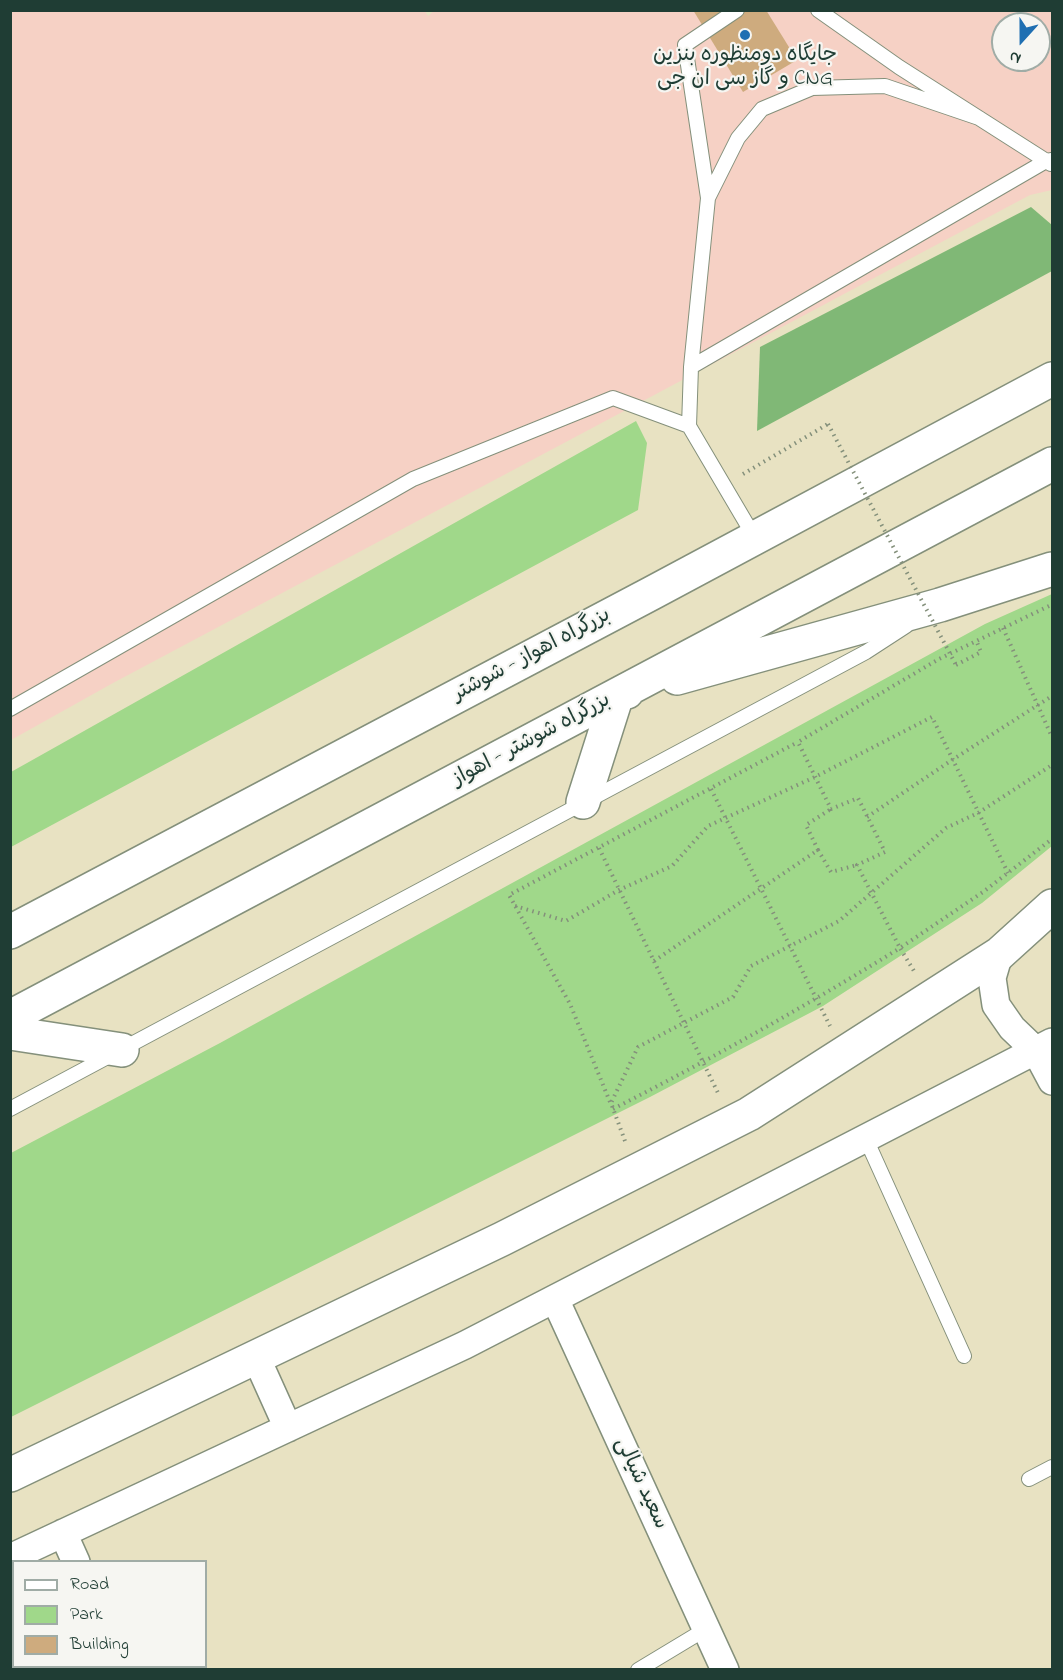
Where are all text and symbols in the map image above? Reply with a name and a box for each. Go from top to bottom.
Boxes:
north arrow [991,12,1051,72]
marker: جایگاه دومنظوره بنزین و گاز سی ان جی CNG [738,28,752,42]
place label: جایگاه دومنظوره بنزین و گاز سی ان جی CNG [653,44,837,94]
text: N [1006,44,1025,70]
street label: بزرگراه اهواز - شوشتر [449,604,615,708]
street label: بزرگراه شوشتر - اهواز [449,689,615,793]
street label: سعید شیالی [608,1434,672,1534]
legend [12,1560,207,1668]
text: Road [70,1572,109,1598]
text: Park [70,1602,103,1628]
text: Building [70,1632,129,1658]

